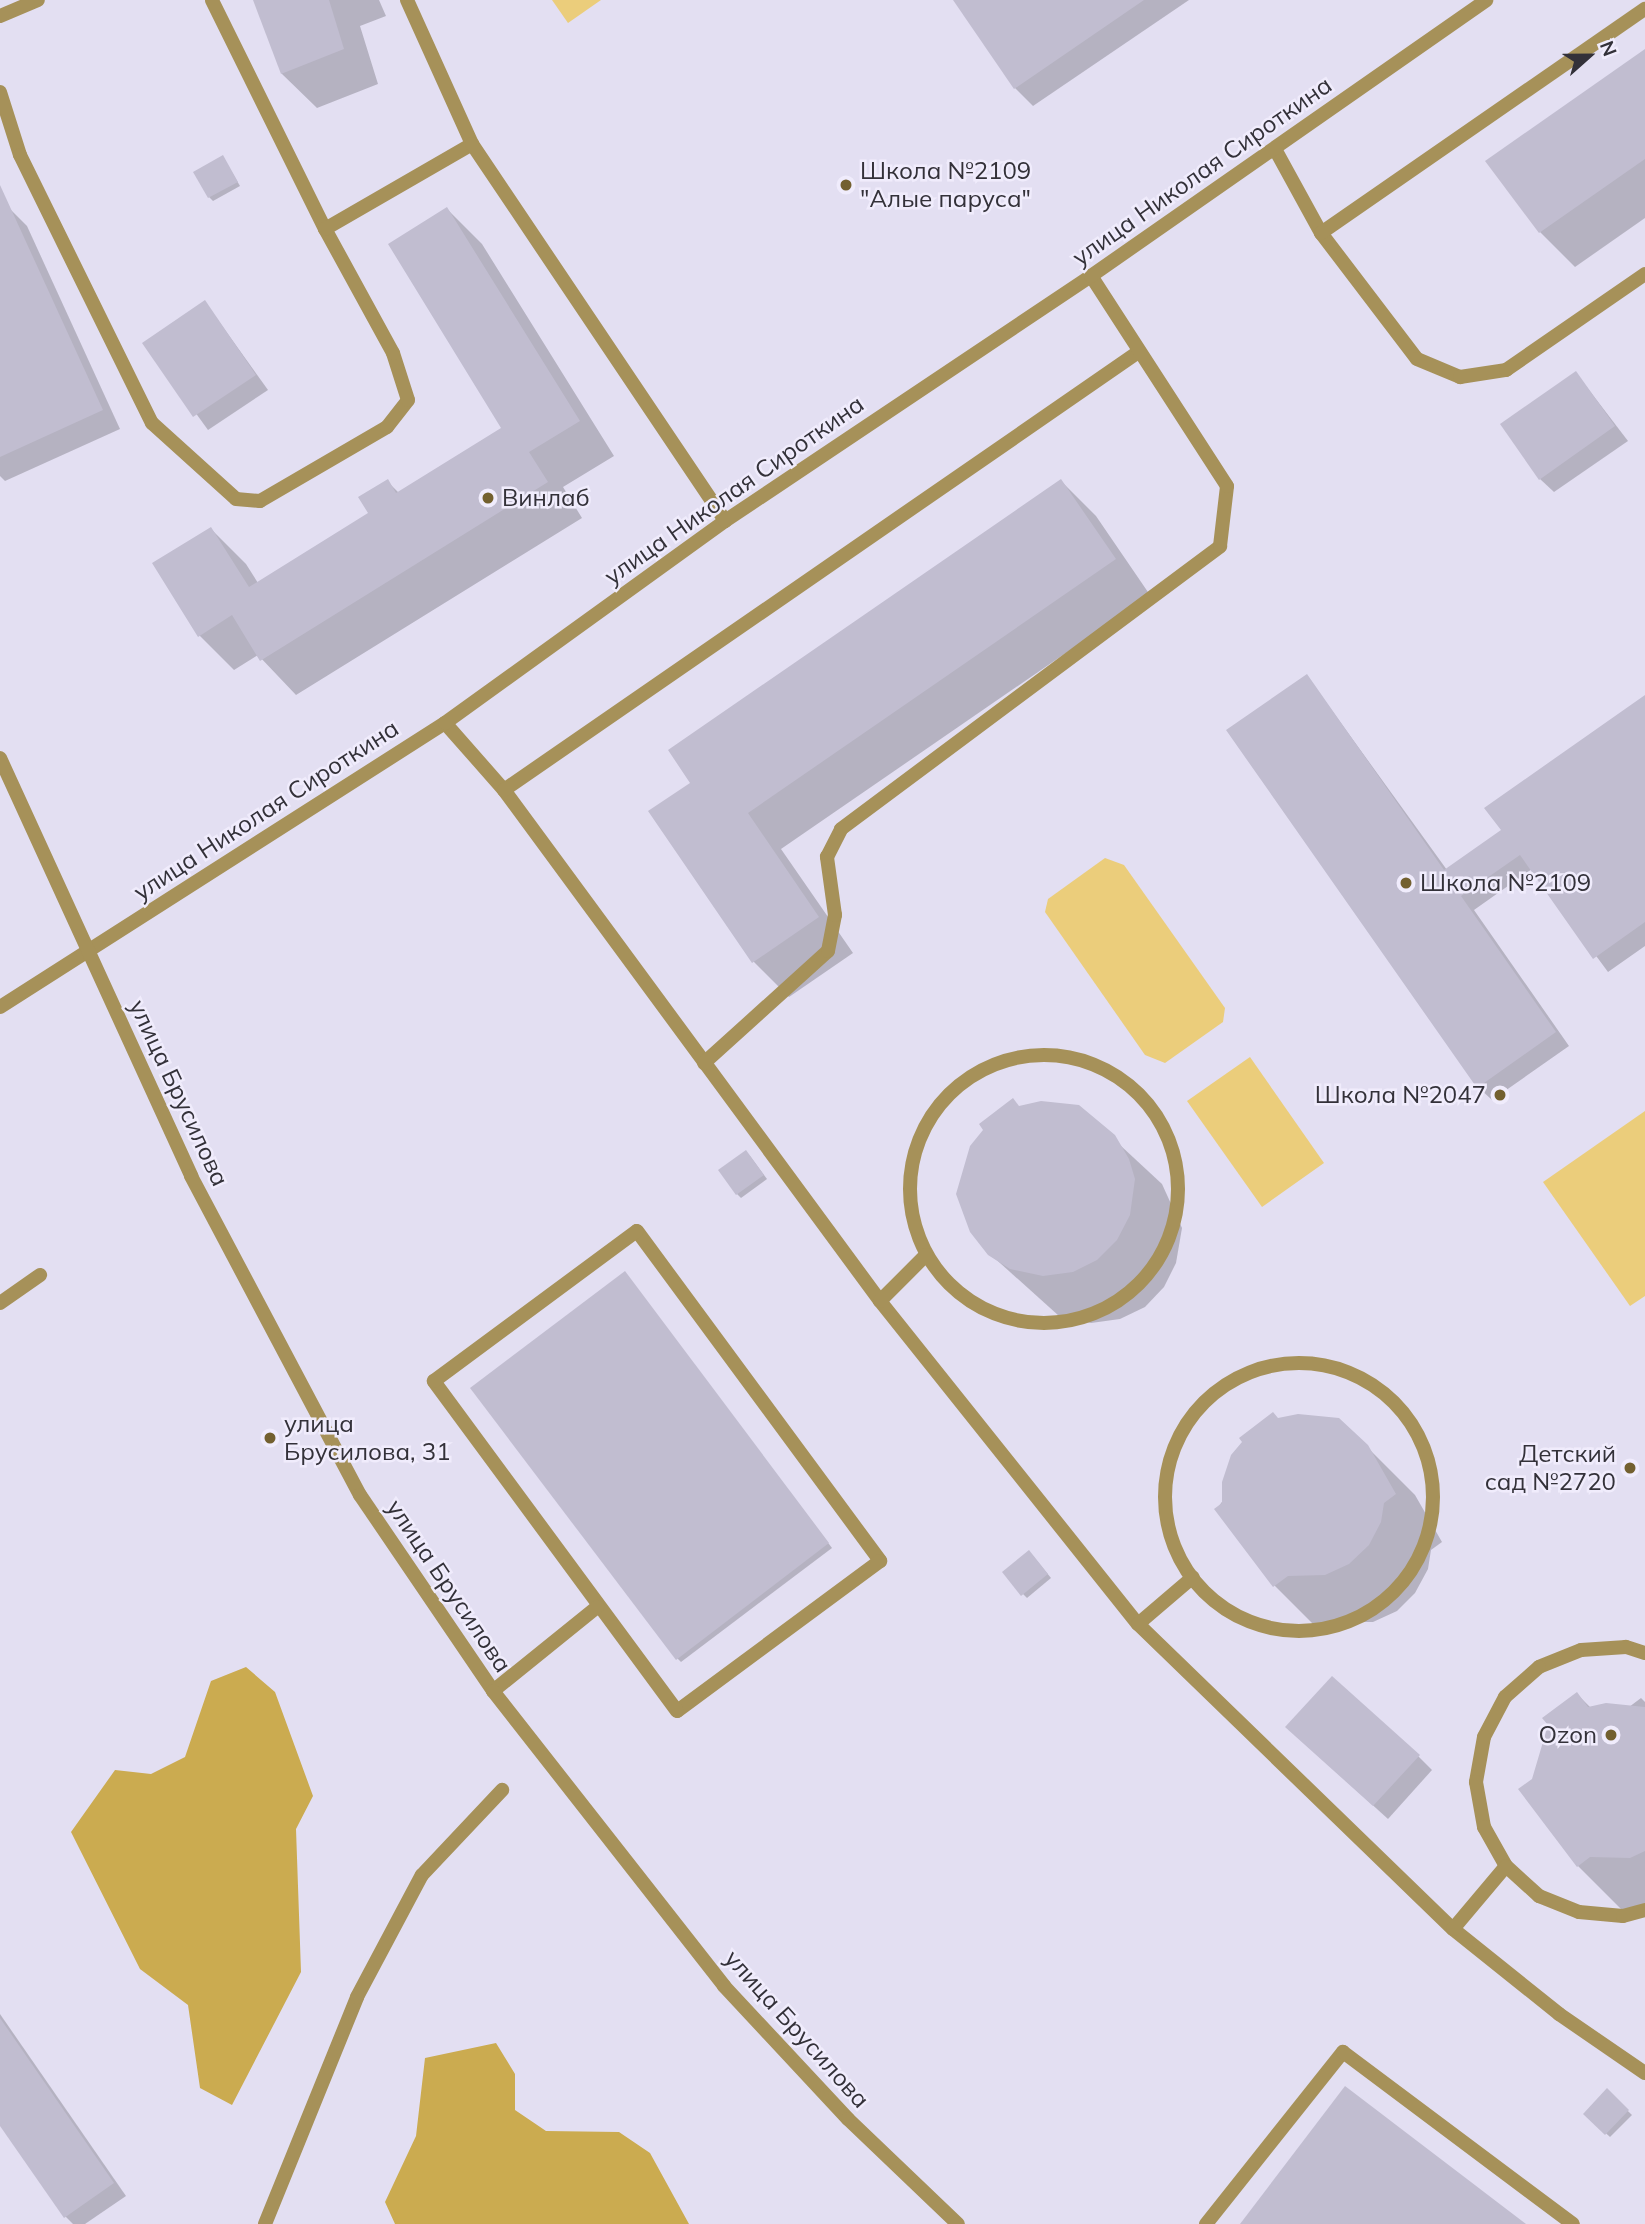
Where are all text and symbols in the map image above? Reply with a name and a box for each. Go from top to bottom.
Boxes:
north arrow [1554,21,1624,91]
text: N [1595,37,1622,59]
street label: улица Николая Сироткина [1067,70,1337,272]
place label: Школа №2109 "Алые паруса" [860,157,1031,213]
marker: Школа №2109 "Алые паруса" [838,177,854,193]
street label: улица Николая Сироткина [599,389,869,591]
place label: Винлаб [502,484,590,512]
marker: Винлаб [480,490,496,506]
street label: улица Николая Сироткина [128,713,404,907]
place label: Школа №2109 [1420,869,1591,897]
marker: Школа №2109 [1398,875,1414,891]
street label: улица Брусилова [123,995,235,1191]
place label: Школа №2047 [1315,1081,1486,1109]
marker: Школа №2047 [1492,1087,1508,1103]
place label: улица Брусилова, 31 [284,1410,451,1466]
marker: улица Брусилова, 31 [262,1430,278,1446]
place label: Детский сад №2720 [1485,1440,1616,1496]
marker: Детский сад №2720 [1622,1460,1638,1476]
street label: улица Брусилова [381,1494,517,1678]
place label: Ozon [1538,1721,1597,1749]
marker: Ozon [1603,1727,1619,1743]
street label: улица Брусилова [719,1944,875,2114]

